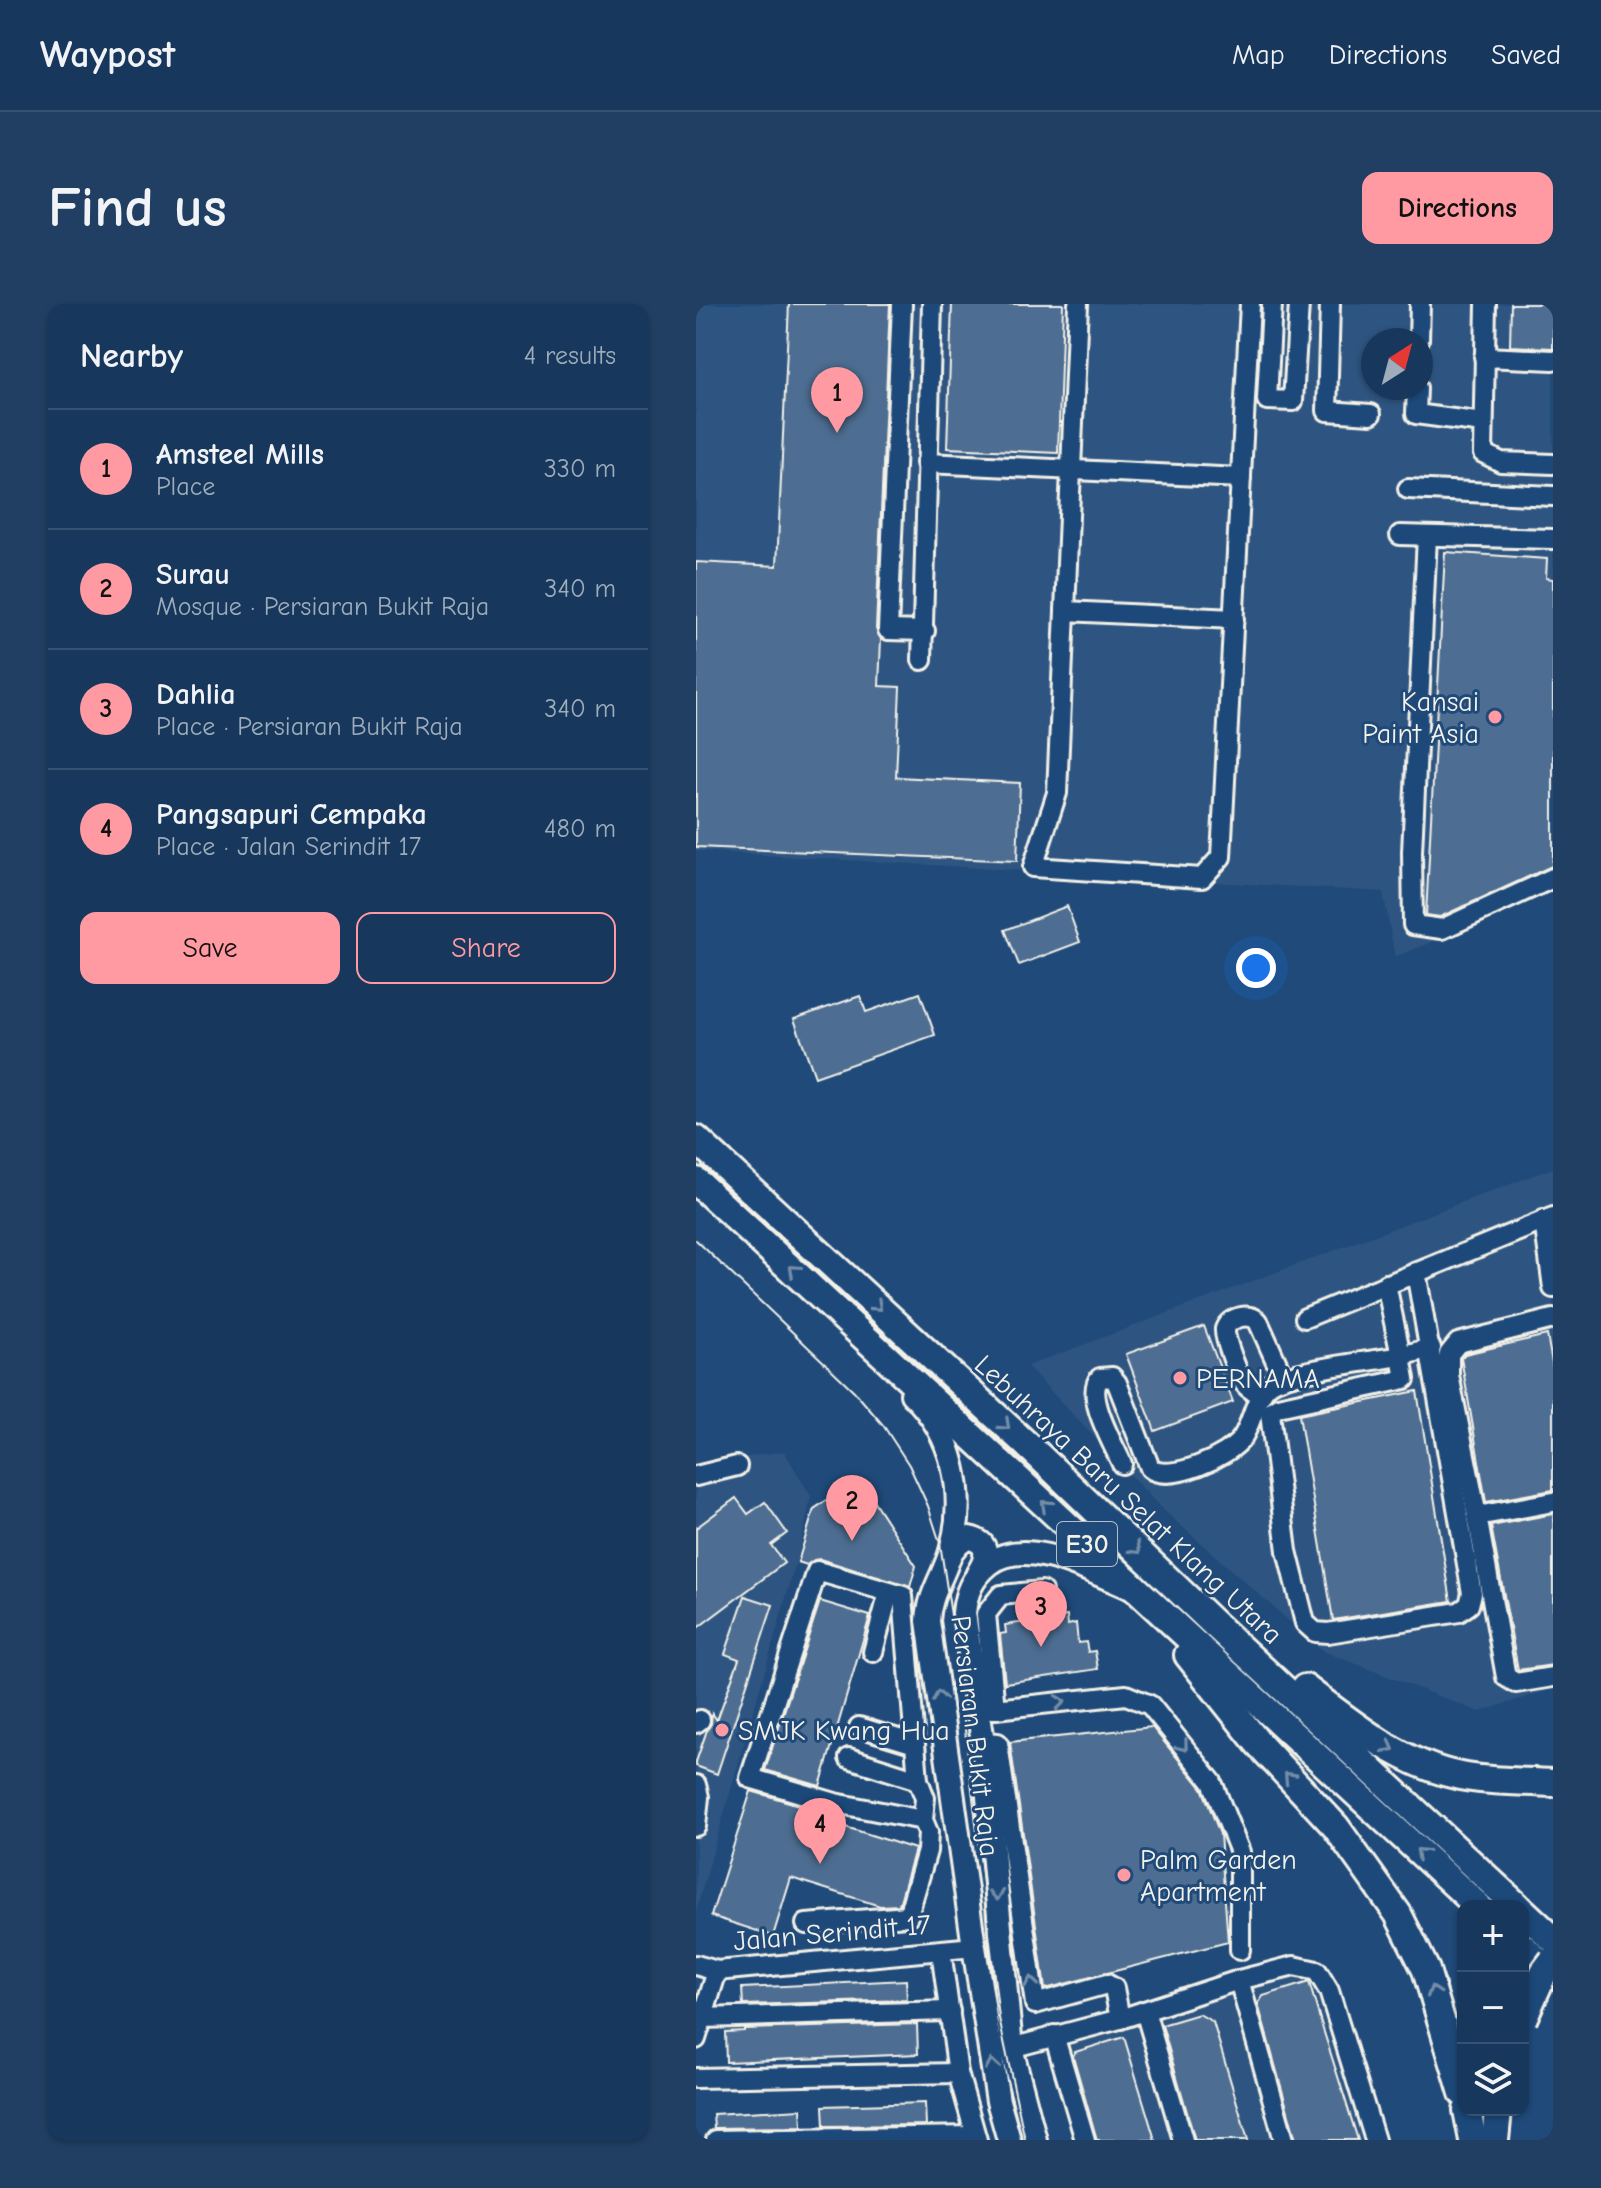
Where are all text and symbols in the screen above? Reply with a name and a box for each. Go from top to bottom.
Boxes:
text: Waypost [40,33,175,77]
text: Map [1232,39,1285,71]
text: Directions [1329,39,1447,71]
text: Saved [1491,39,1561,71]
button: Directions [1362,172,1553,244]
text: Find us [48,176,227,240]
north arrow [1361,328,1433,400]
text: Nearby [80,336,183,376]
text: 4 results [524,341,616,371]
pin: 1 [811,367,863,433]
text: Amsteel Mills [156,437,324,472]
text: 1 [101,454,111,484]
text: 330 m [544,454,616,484]
text: Place [156,472,215,502]
text: Surau [156,557,230,592]
text: 2 [100,574,112,604]
text: 340 m [544,574,616,604]
text: Mosque · Persiaran Bukit Raja [156,592,489,622]
text: Dahlia [156,677,235,712]
place label: Kansai Paint Asia [1362,686,1479,750]
text: 3 [100,694,112,724]
text: 340 m [544,694,616,724]
marker: Kansai Paint Asia [1486,708,1504,726]
text: Place · Persiaran Bukit Raja [156,712,463,742]
text: Pangsapuri Cempaka [156,797,427,832]
text: 4 [100,814,112,844]
text: 480 m [544,814,616,844]
text: Place · Jalan Serindit 17 [156,832,421,862]
button: Save [80,912,340,984]
button: Share [356,912,616,984]
your location [1236,948,1276,988]
one-way arrow [789,1266,804,1280]
one-way arrow [867,1297,882,1311]
street label: Lebuhraya Baru Selat Klang Utara [968,1349,1289,1651]
place label: PERNAMA [1196,1363,1320,1395]
marker: PERNAMA [1171,1369,1189,1387]
one-way arrow [995,1415,1010,1429]
pin: 2 [826,1475,878,1541]
one-way arrow [1040,1500,1055,1514]
road number: E30 [1057,1522,1117,1566]
one-way arrow [1127,1540,1141,1554]
pin: 3 [1015,1581,1067,1647]
street label: Persiaran Bukit Raja [944,1614,1006,1859]
one-way arrow [931,1689,948,1703]
one-way arrow [1054,1694,1067,1711]
place label: SMJK Kwang Hua [738,1715,950,1747]
marker: SMJK Kwang Hua [713,1721,731,1739]
one-way arrow [1173,1737,1187,1752]
one-way arrow [1381,1737,1395,1752]
one-way arrow [1284,1772,1299,1786]
pin: 4 [794,1798,846,1864]
place label: Palm Garden Apartment [1140,1844,1297,1908]
one-way arrow [1416,1848,1430,1863]
marker: Palm Garden Apartment [1115,1866,1133,1884]
one-way arrow [988,1888,1005,1901]
map controls [1457,1900,1529,2116]
button: + [1457,1900,1529,1972]
street label: Jalan Serindit 17 [732,1908,932,1958]
button: − [1457,1972,1529,2044]
one-way arrow [1023,1975,1040,1988]
one-way arrow [1426,1985,1442,1998]
button: layers [1457,2044,1529,2116]
one-way arrow [985,2057,1002,2071]

